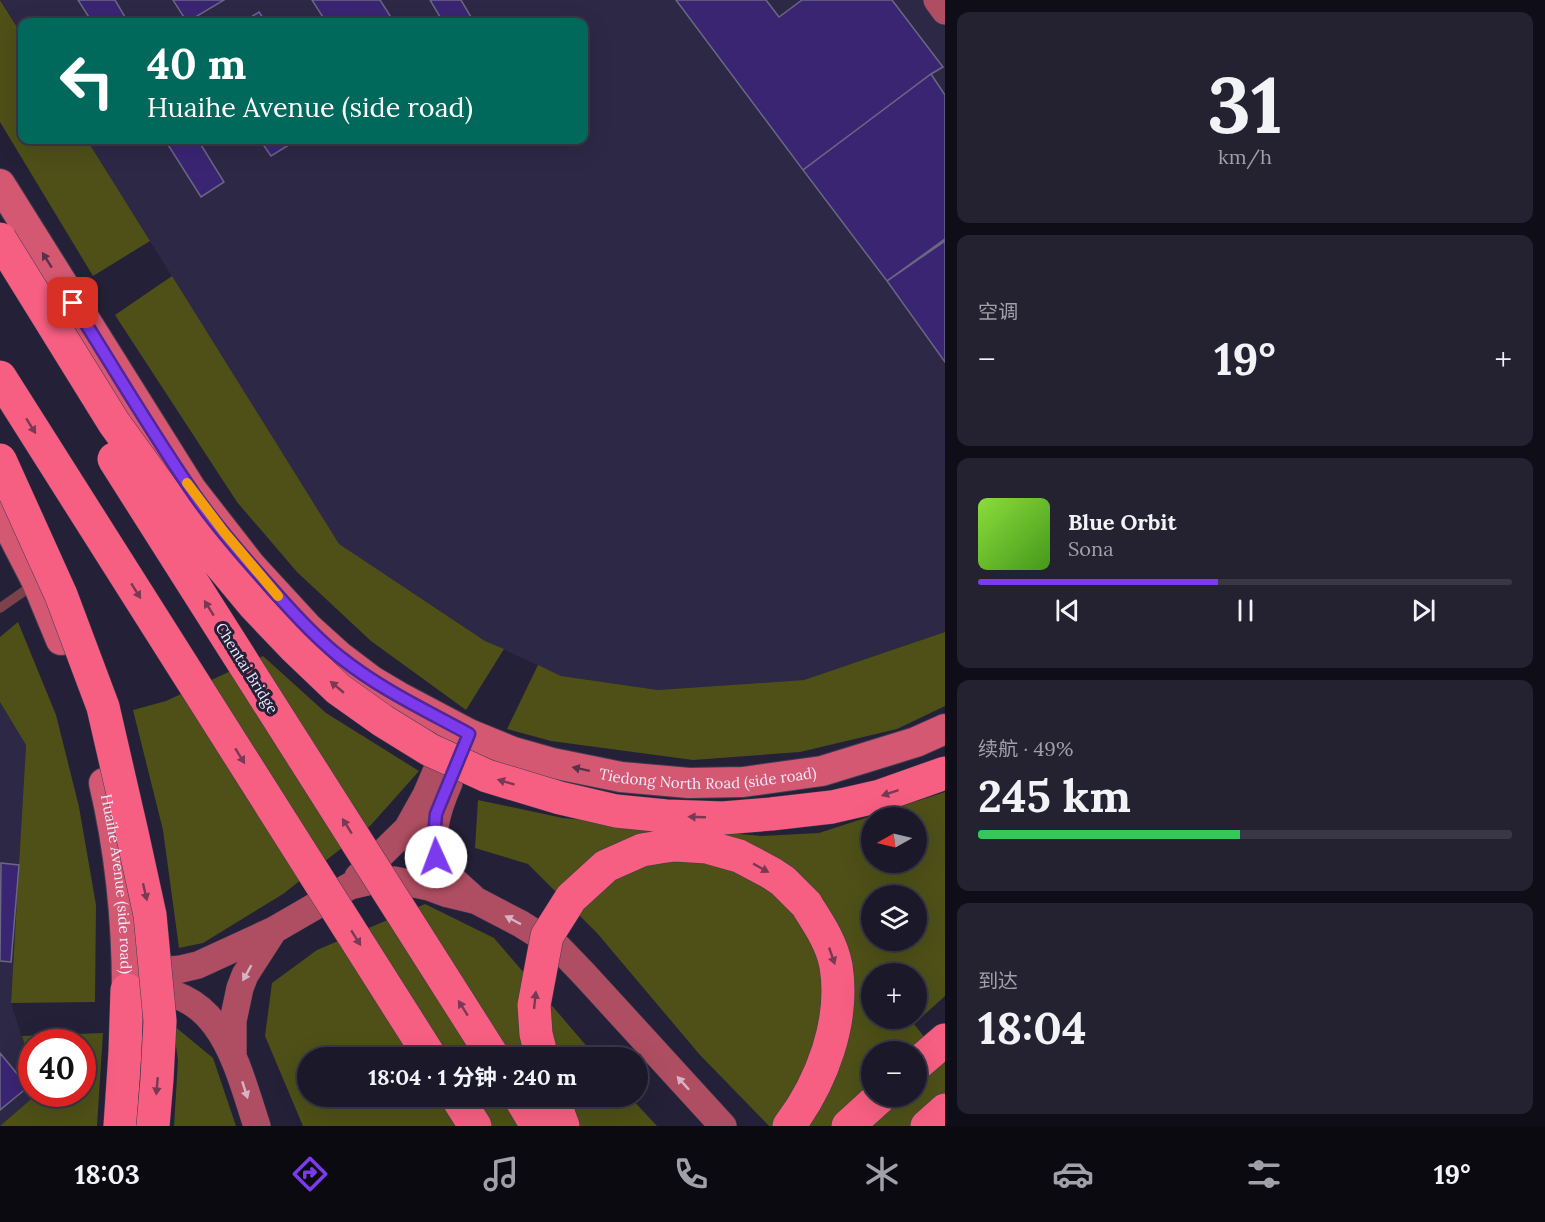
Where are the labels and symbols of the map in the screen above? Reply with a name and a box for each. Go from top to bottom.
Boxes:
one-way arrow [41,252,52,268]
pin [47,277,98,328]
one-way arrow [26,418,37,434]
one-way arrow [130,583,141,599]
one-way arrow [204,600,215,616]
street label: Chentai Bridge [212,619,282,717]
one-way arrow [330,681,345,694]
one-way arrow [234,747,246,763]
street label: Tiedong North Road (side road) [598,762,818,793]
one-way arrow [571,764,590,773]
one-way arrow [497,776,515,786]
one-way arrow [881,788,899,798]
street label: Huaihe Avenue (side road) [97,792,136,975]
north arrow [861,807,927,873]
one-way arrow [688,812,707,821]
one-way arrow [342,817,353,834]
position arrow [404,825,468,889]
one-way arrow [753,863,770,873]
one-way arrow [141,883,151,901]
one-way arrow [504,915,521,925]
one-way arrow [350,930,361,946]
one-way arrow [828,947,838,965]
one-way arrow [242,965,252,982]
one-way arrow [530,990,540,1009]
one-way arrow [458,1000,469,1016]
speed limit sign: 40 [18,1029,96,1107]
one-way arrow [676,1075,690,1090]
one-way arrow [152,1077,161,1096]
one-way arrow [241,1081,250,1099]

